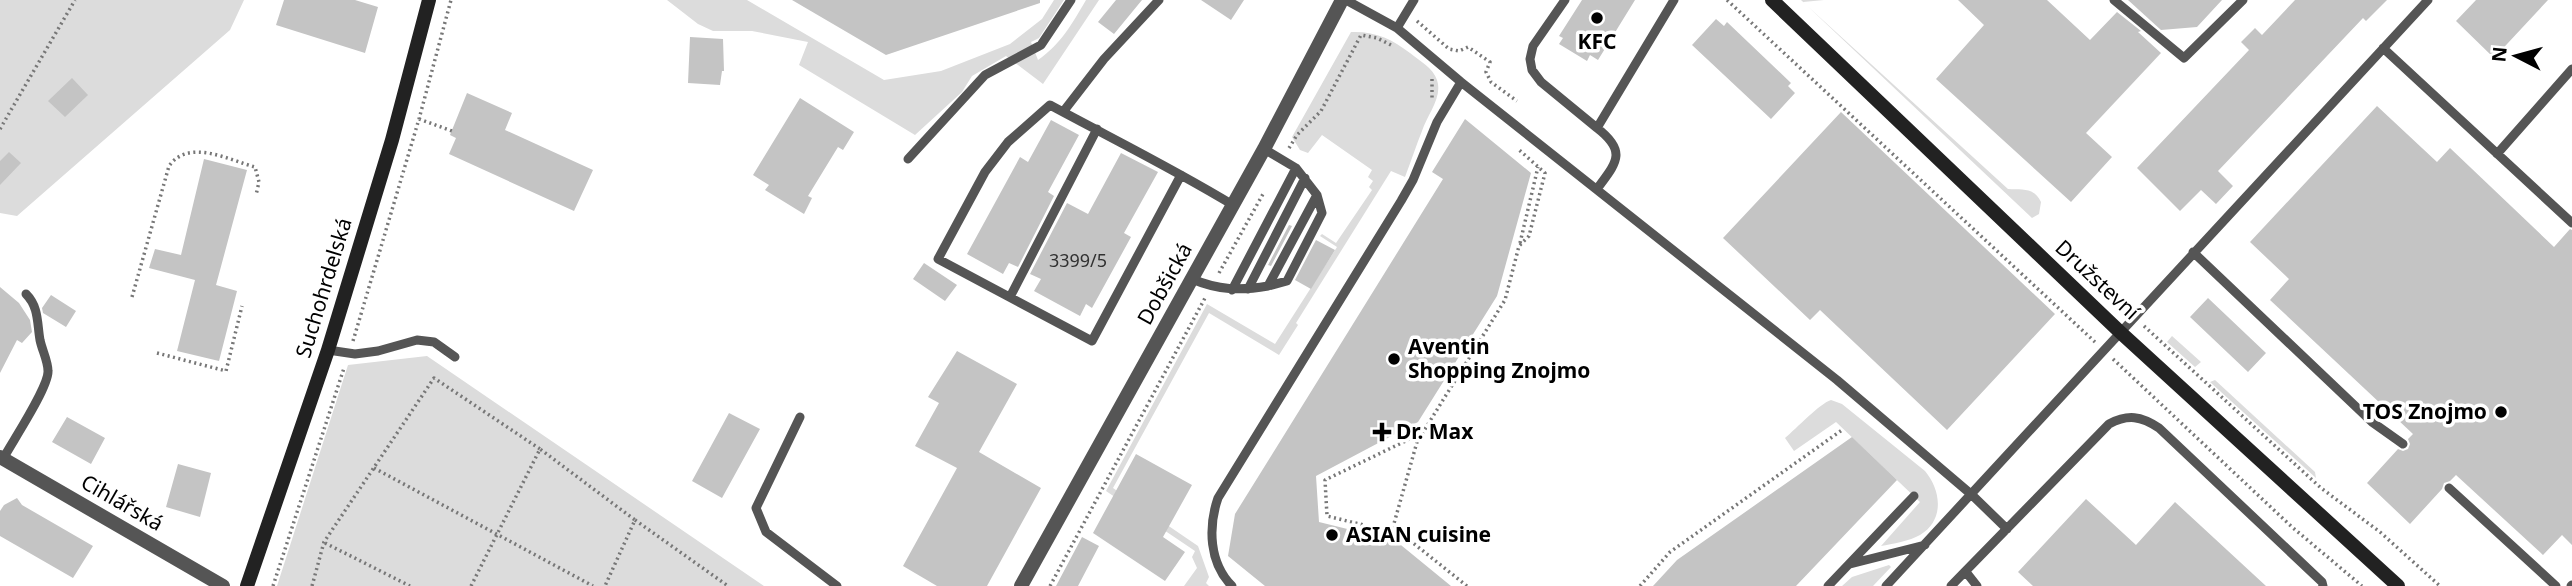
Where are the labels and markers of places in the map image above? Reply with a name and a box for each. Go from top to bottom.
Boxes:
marker: KFC [1589,10,1605,26]
place label: KFC [1578,27,1616,55]
place label: Aventin Shopping Znojmo [1408,332,1590,384]
marker: Aventin Shopping Znojmo [1386,351,1402,367]
place label: TOS Znojmo [2363,397,2487,425]
marker: TOS Znojmo [2493,404,2509,420]
place label: Dr. Max [1396,417,1474,445]
marker: Dr. Max [1374,424,1390,440]
place label: ASIAN cuisine [1346,520,1491,548]
marker: ASIAN cuisine [1324,527,1340,543]

